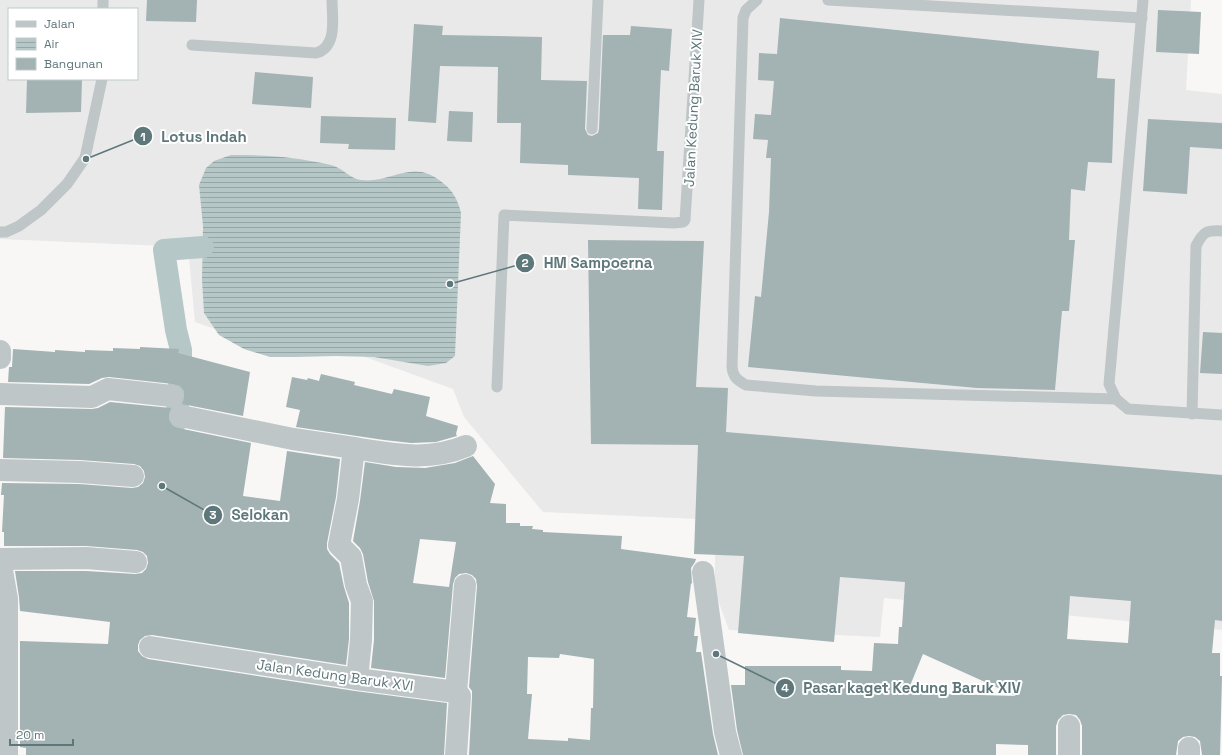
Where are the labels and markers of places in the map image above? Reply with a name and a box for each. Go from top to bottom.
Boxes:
callout: Lotus Indah [133,123,255,150]
callout: HM Sampoerna [515,249,660,276]
callout: Selokan [203,501,296,528]
callout: Pasar kaget Kedung Baruk XIV [775,674,1028,701]

